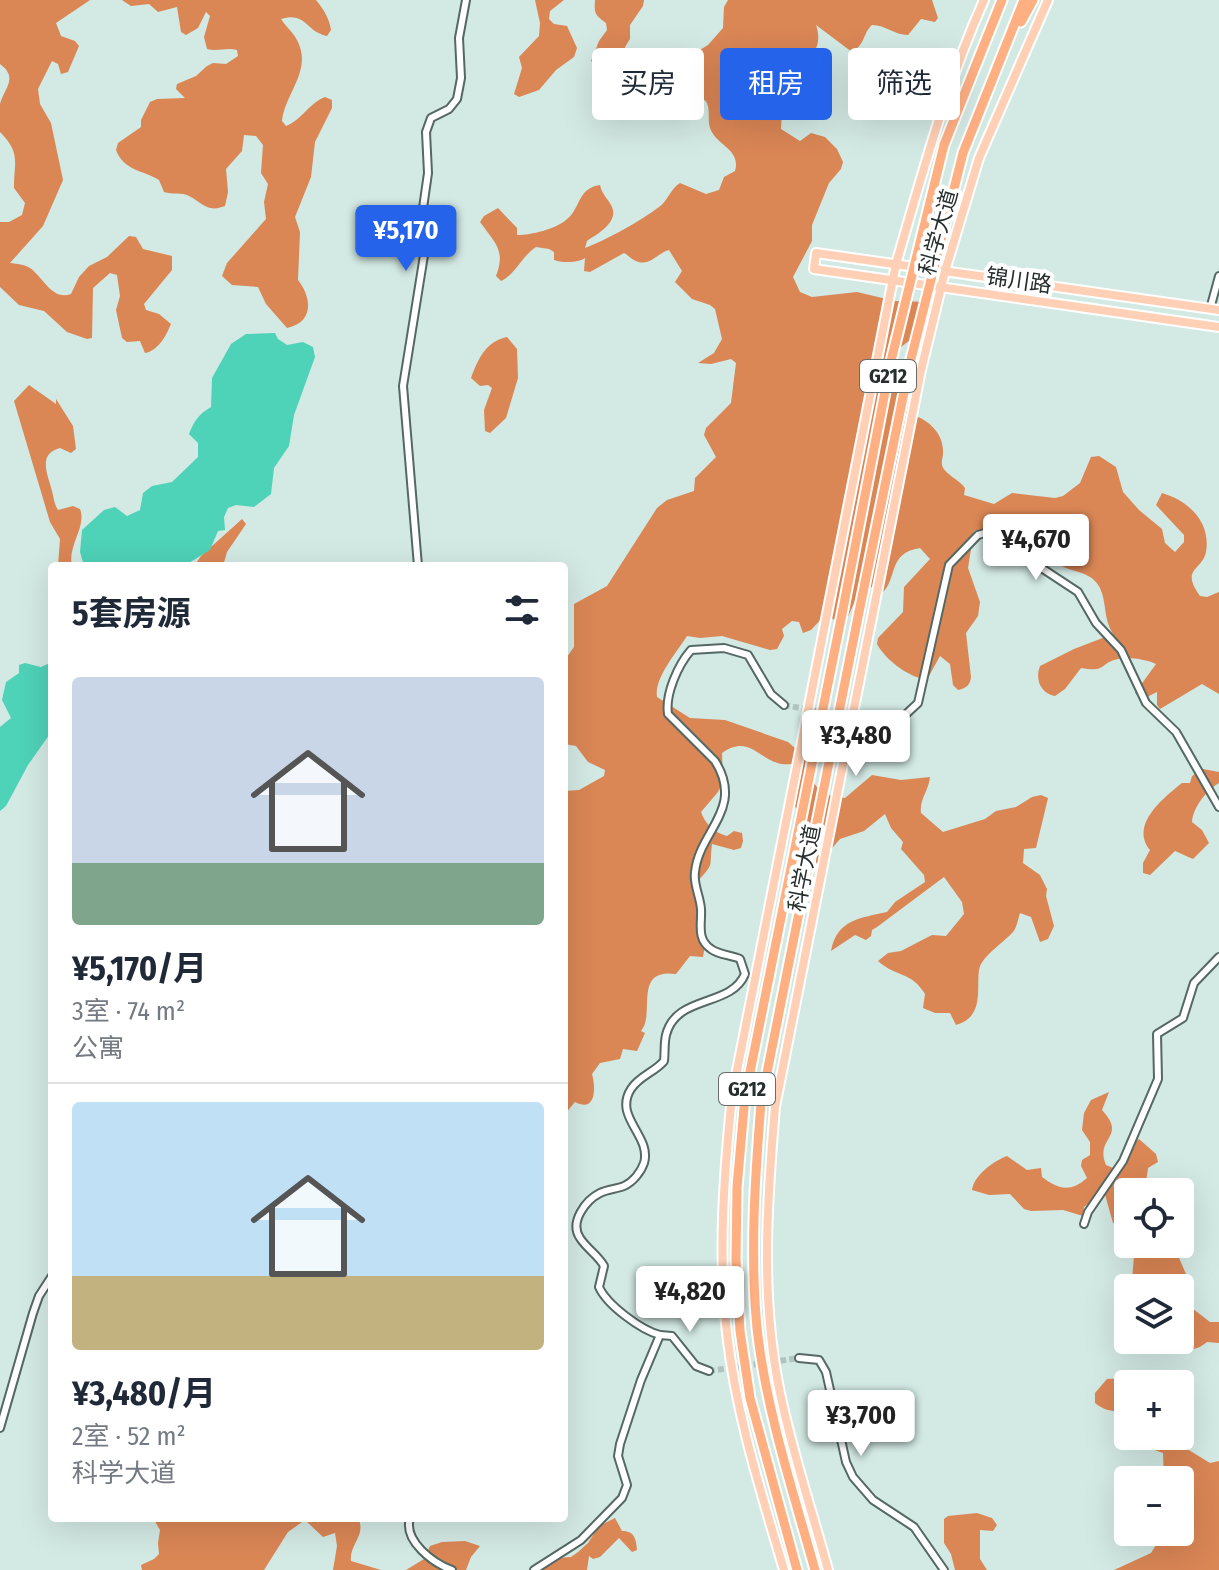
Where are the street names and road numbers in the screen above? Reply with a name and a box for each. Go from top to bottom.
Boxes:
street label: 科学大道 [913,186,964,278]
street label: 锦川路 [984,263,1053,298]
road number: G212 [860,360,916,392]
street label: 科学大道 [783,822,826,914]
road number: G212 [719,1073,775,1105]

